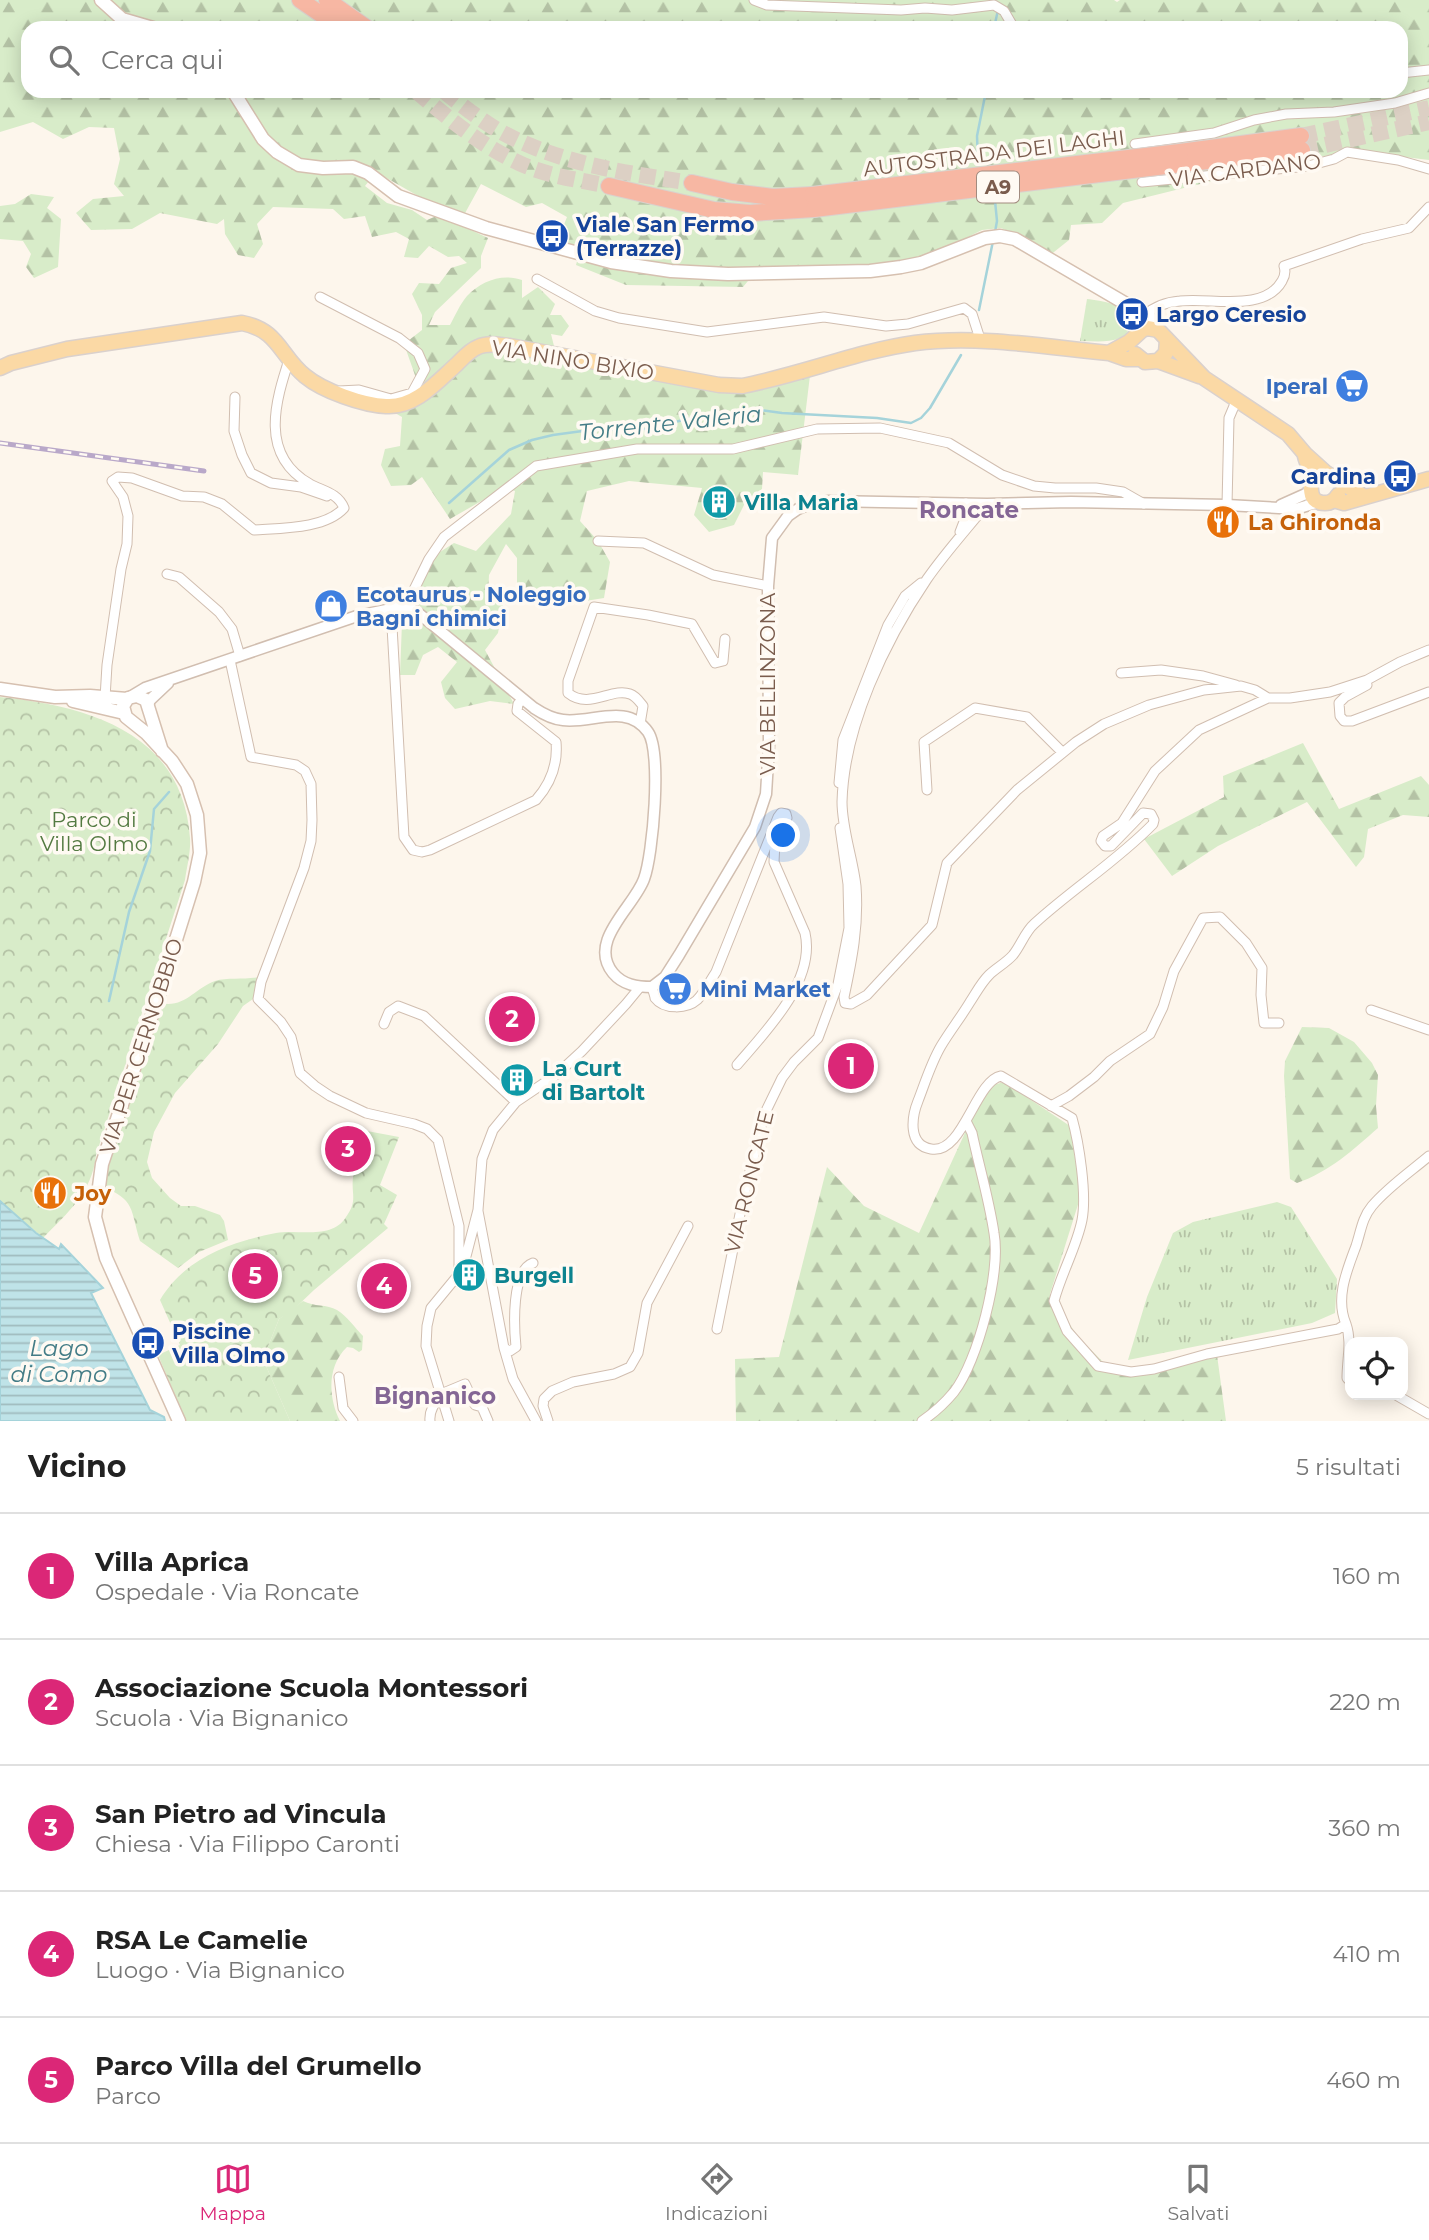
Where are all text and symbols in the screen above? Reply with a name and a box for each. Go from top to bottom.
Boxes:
search box [21,21,1408,98]
icon: search [45,41,83,79]
text: Cerca qui [101,44,224,76]
street label: AUTOSTRADA DEI LAGHI [862,125,1126,181]
street label: VIA CARDANO [1168,148,1322,192]
road number: A9 [977,172,1019,202]
place label: Viale San Fermo (Terrazze) [575,212,755,261]
bus stop icon: Viale San Fermo (Terrazze) [533,217,571,255]
bus stop icon: Largo Ceresio [1113,295,1151,333]
place label: Largo Ceresio [1156,302,1307,327]
street label: VIA NINO BIXIO [490,335,656,385]
supermarket icon: Iperal [1333,367,1371,405]
place label: Iperal [1266,374,1328,399]
water label: Torrente Valeria [577,399,763,447]
bus stop icon: Cardina [1381,457,1419,495]
place label: Cardina [1291,464,1376,489]
building icon: Villa Maria [700,483,738,521]
place label: Villa Maria [743,490,859,515]
district label: Roncate [919,496,1019,524]
restaurant icon: La Ghironda [1204,503,1242,541]
place label: La Ghironda [1248,510,1381,535]
place label: Ecotaurus - Noleggio Bagni chimici [356,582,587,631]
shop icon: Ecotaurus - Noleggio Bagni chimici [312,587,350,625]
street label: VIA BELLINZONA [755,592,780,775]
park label: Parco di Villa Olmo [40,807,148,856]
your location [766,818,800,852]
street label: VIA PER CERNOBBIO [94,935,188,1157]
supermarket icon: Mini Market [656,970,694,1008]
place label: Mini Market [700,977,831,1002]
pin: 2 [489,993,535,1045]
pin: 1 [828,1040,874,1092]
place label: La Curt di Bartolt [542,1056,645,1105]
building icon: La Curt di Bartolt [498,1061,536,1099]
street label: VIA RONCATE [719,1108,779,1256]
pin: 3 [325,1123,371,1175]
restaurant icon: Joy [31,1174,69,1212]
place label: Joy [73,1181,112,1206]
pin: 5 [232,1250,278,1302]
building icon: Burgell [450,1256,488,1294]
pin: 4 [361,1260,407,1312]
place label: Burgell [494,1263,574,1288]
place label: Piscine Villa Olmo [171,1319,286,1368]
bus stop icon: Piscine Villa Olmo [129,1324,167,1362]
water label: Lago di Como [10,1334,108,1388]
map controls [1345,1337,1408,1400]
button: locate [1345,1337,1408,1400]
district label: Bignanico [374,1382,496,1410]
text: Vicino [28,1448,126,1485]
text: 5 risultati [1296,1453,1401,1481]
text: Villa Aprica [95,1546,249,1578]
text: 1 [46,1562,56,1590]
text: 160 m [1333,1562,1401,1590]
text: Ospedale · Via Roncate [95,1578,359,1606]
text: Associazione Scuola Montessori [95,1672,528,1704]
text: 2 [44,1688,58,1716]
text: 220 m [1329,1688,1401,1716]
text: Scuola · Via Bignanico [95,1704,348,1732]
text: San Pietro ad Vincula [95,1798,387,1830]
text: 3 [44,1814,58,1842]
text: 360 m [1328,1814,1401,1842]
text: Chiesa · Via Filippo Caronti [95,1830,400,1858]
text: RSA Le Camelie [95,1924,308,1956]
text: 4 [43,1940,59,1968]
text: 410 m [1332,1940,1401,1968]
text: Luogo · Via Bignanico [95,1956,345,1984]
text: Parco Villa del Grumello [95,2050,422,2082]
text: 5 [44,2066,58,2094]
text: 460 m [1326,2066,1401,2094]
text: Parco [95,2082,161,2110]
tab: Mappa [200,2160,266,2225]
tab: Indicazioni [665,2160,768,2225]
tab: Salvati [1167,2160,1229,2225]

